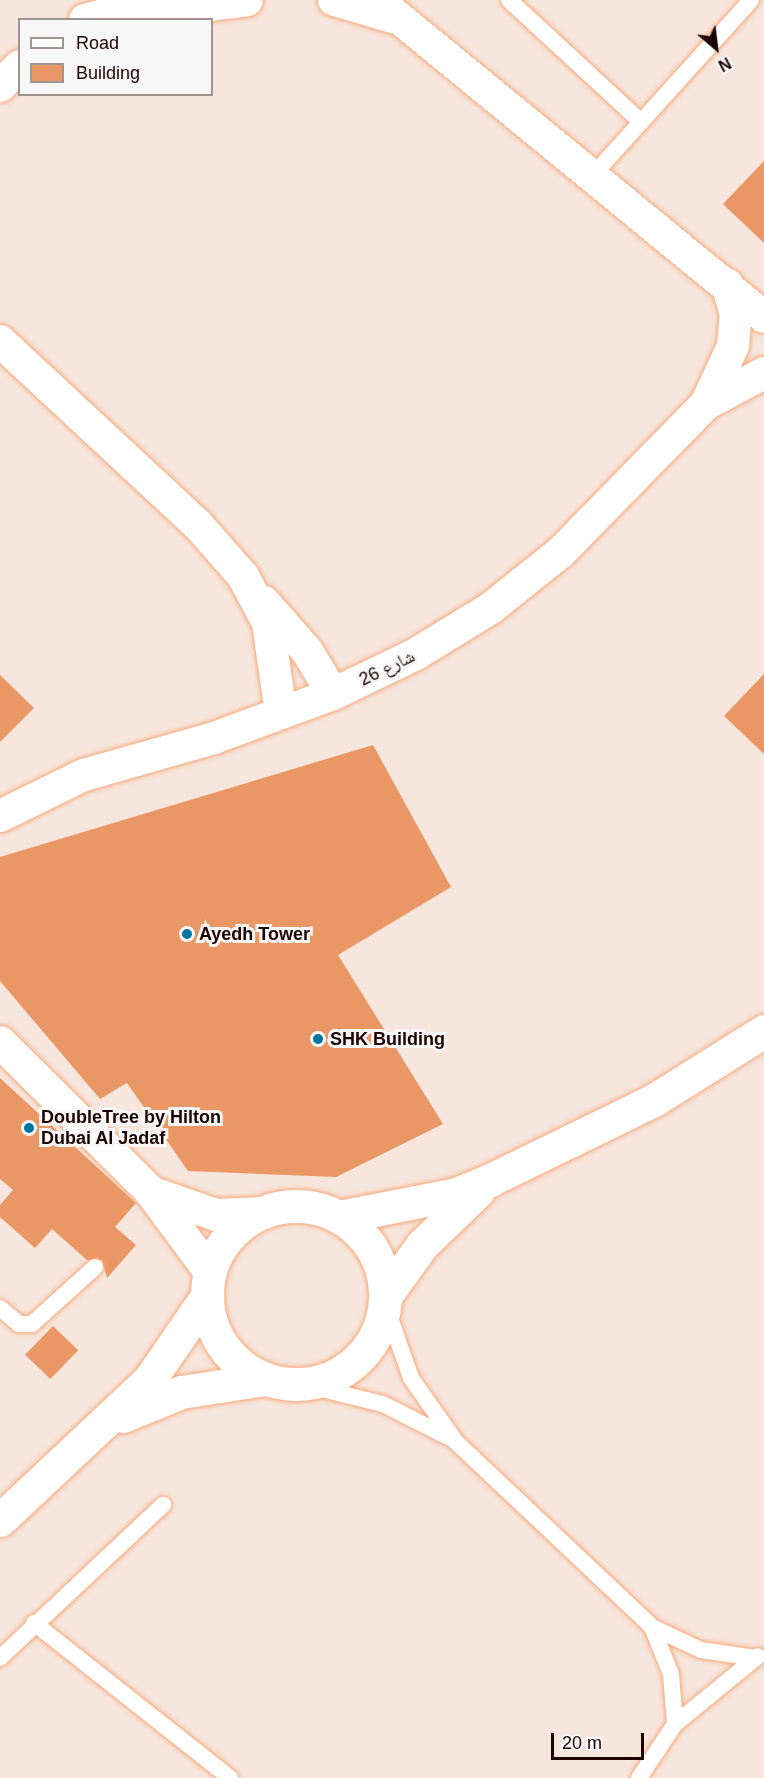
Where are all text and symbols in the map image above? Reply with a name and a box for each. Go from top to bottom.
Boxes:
legend [18,18,213,96]
north arrow [686,18,746,78]
text: Road [76,33,119,53]
text: N [716,54,734,75]
text: Building [76,63,140,83]
street label: شارع 26 [356,645,418,691]
place label: Ayedh Tower [199,923,310,945]
marker: Ayedh Tower [180,927,194,941]
place label: SHK Building [330,1028,445,1050]
marker: SHK Building [311,1032,325,1046]
place label: DoubleTree by Hilton Dubai Al Jadaf [41,1107,221,1150]
marker: DoubleTree by Hilton Dubai Al Jadaf [22,1121,36,1135]
scale bar [554,1721,647,1759]
text: 20 m [562,1733,602,1753]

